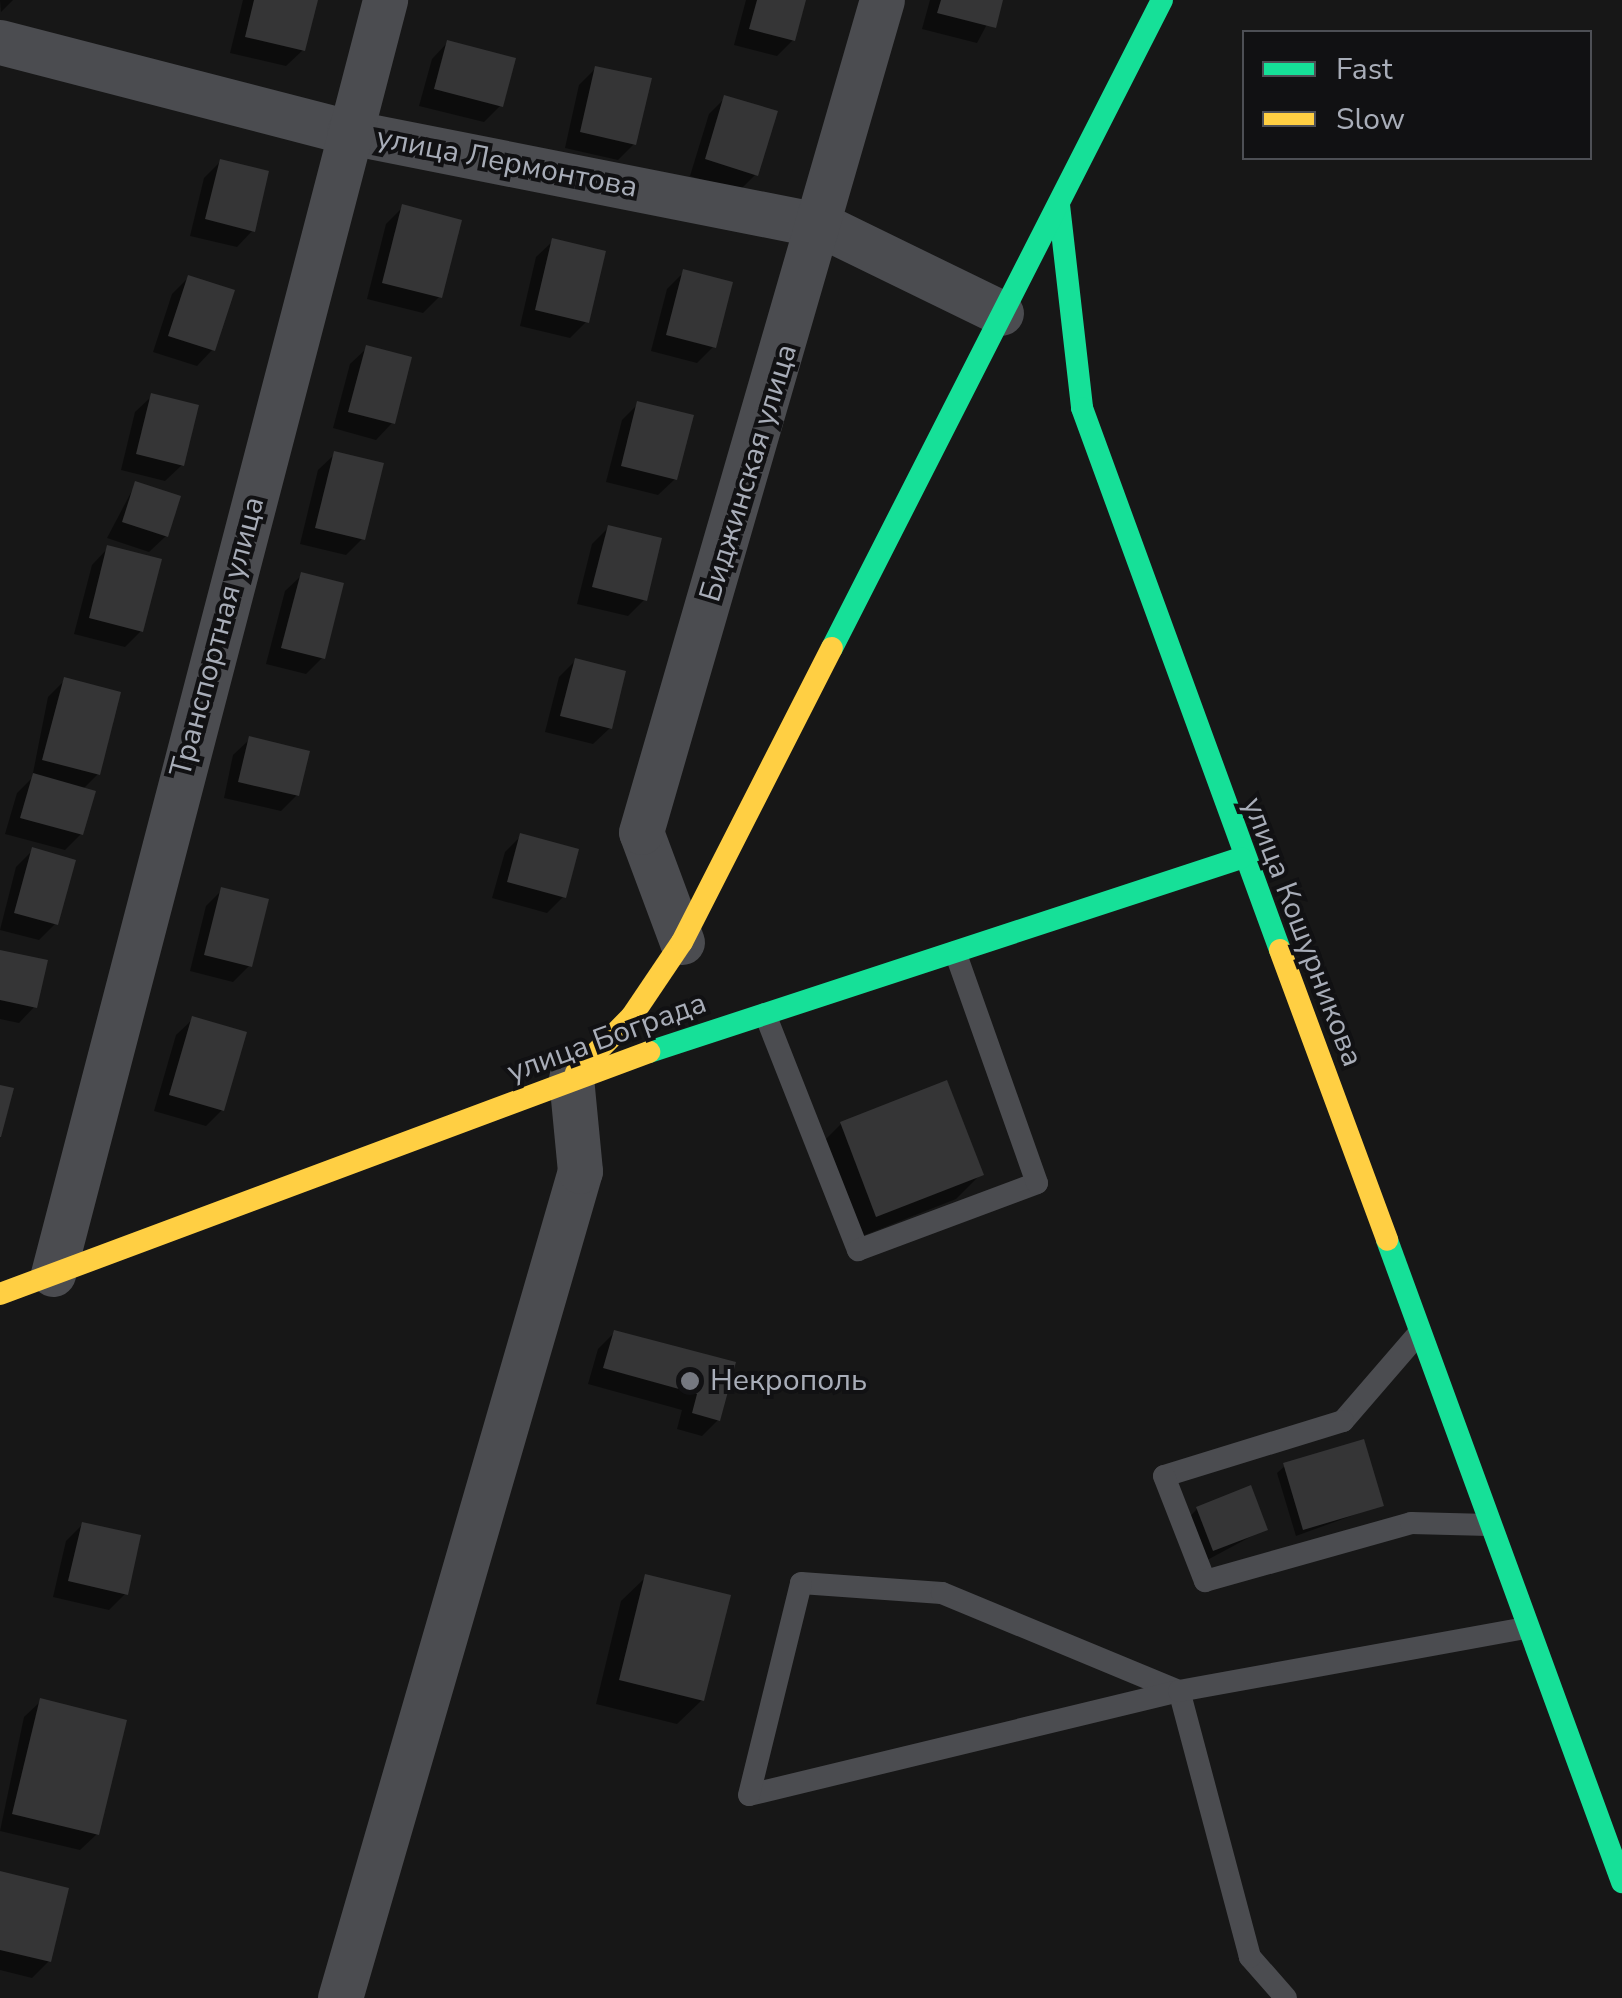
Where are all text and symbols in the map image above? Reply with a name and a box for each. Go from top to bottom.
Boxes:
legend [1242,30,1592,160]
text: Fast [1336,49,1393,90]
text: Slow [1336,99,1405,140]
street label: улица Лермонтова [374,120,640,206]
street label: Биджинская улица [693,340,805,606]
street label: Транспортная улица [163,493,273,781]
street label: улица Кошурникова [1234,792,1370,1072]
street label: улица Бограда [503,985,711,1091]
place label: Некрополь [710,1363,867,1399]
marker: Некрополь [679,1370,701,1392]

